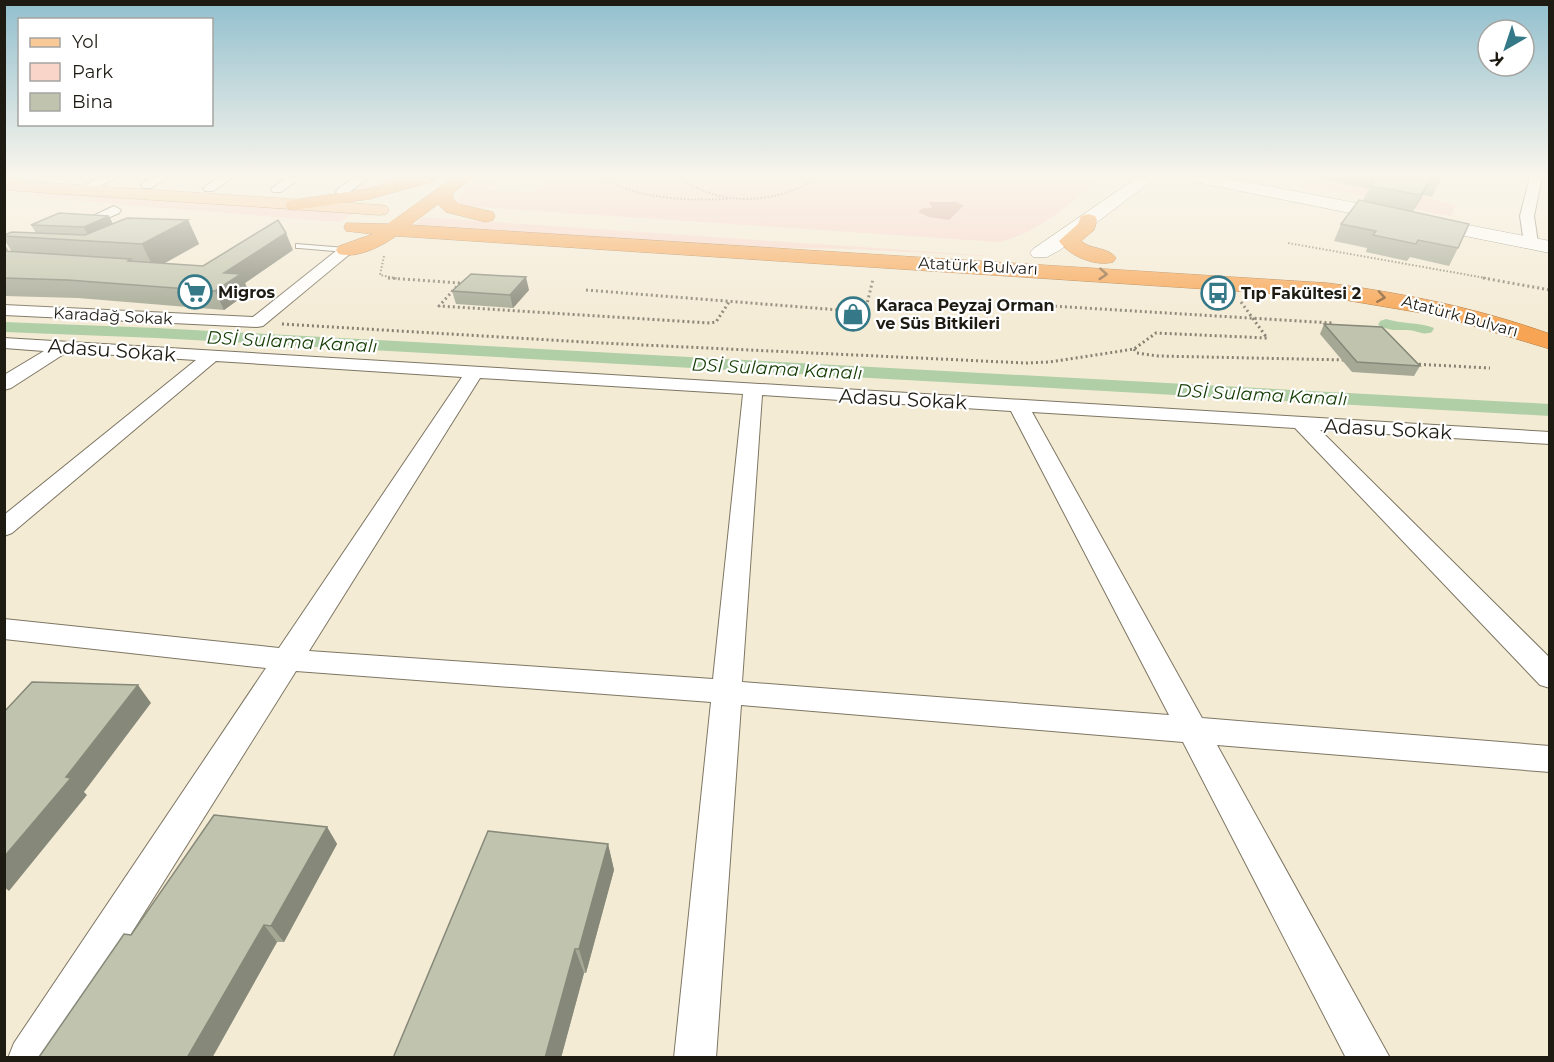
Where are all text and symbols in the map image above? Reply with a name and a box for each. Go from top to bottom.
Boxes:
legend [18,18,213,126]
north arrow [1476,18,1536,78]
text: Yol [72,31,98,53]
text: K [1485,47,1507,70]
text: Park [72,61,113,83]
text: Bina [72,91,113,113]
street label: Atatürk Bulvarı [918,253,1038,279]
one-way arrow [1098,267,1107,280]
supermarket icon: Migros [177,274,213,310]
bus stop icon: Tıp Fakültesi 2 [1200,275,1236,311]
place label: Migros [218,283,276,302]
place label: Tıp Fakültesi 2 [1241,284,1361,303]
one-way arrow [1376,290,1386,302]
street label: Atatürk Bulvarı [1400,291,1520,341]
shop icon: Karaca Peyzaj Orman ve Süs Bitkileri [835,296,871,332]
place label: Karaca Peyzaj Orman ve Süs Bitkileri [875,296,1055,333]
street label: Karadağ Sokak [53,303,174,329]
water label: DSİ Sulama Kanalı [206,327,378,357]
street label: Adasu Sokak [47,334,177,366]
water label: DSİ Sulama Kanalı [691,354,863,384]
water label: DSİ Sulama Kanalı [1176,380,1348,410]
street label: Adasu Sokak [838,384,968,414]
street label: Adasu Sokak [1323,414,1453,444]

